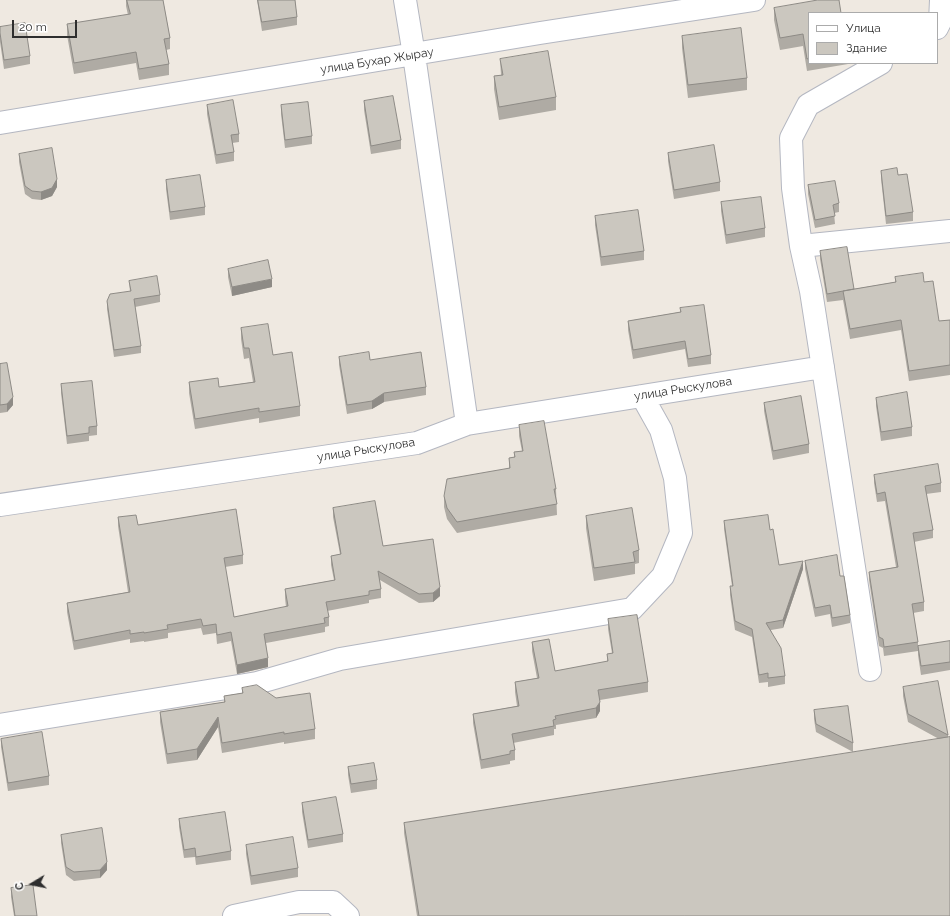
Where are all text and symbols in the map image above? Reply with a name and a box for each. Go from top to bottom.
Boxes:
scale bar [14,12,79,38]
legend [808,12,938,64]
text: 20 m [19,20,47,34]
text: Улица [846,21,881,35]
text: Здание [846,41,887,55]
street label: улица Бухар Жырау [319,45,435,77]
street label: улица Рыскулова [633,374,733,404]
street label: улица Рыскулова [316,435,416,465]
north arrow [12,864,52,904]
text: С [13,881,27,891]

